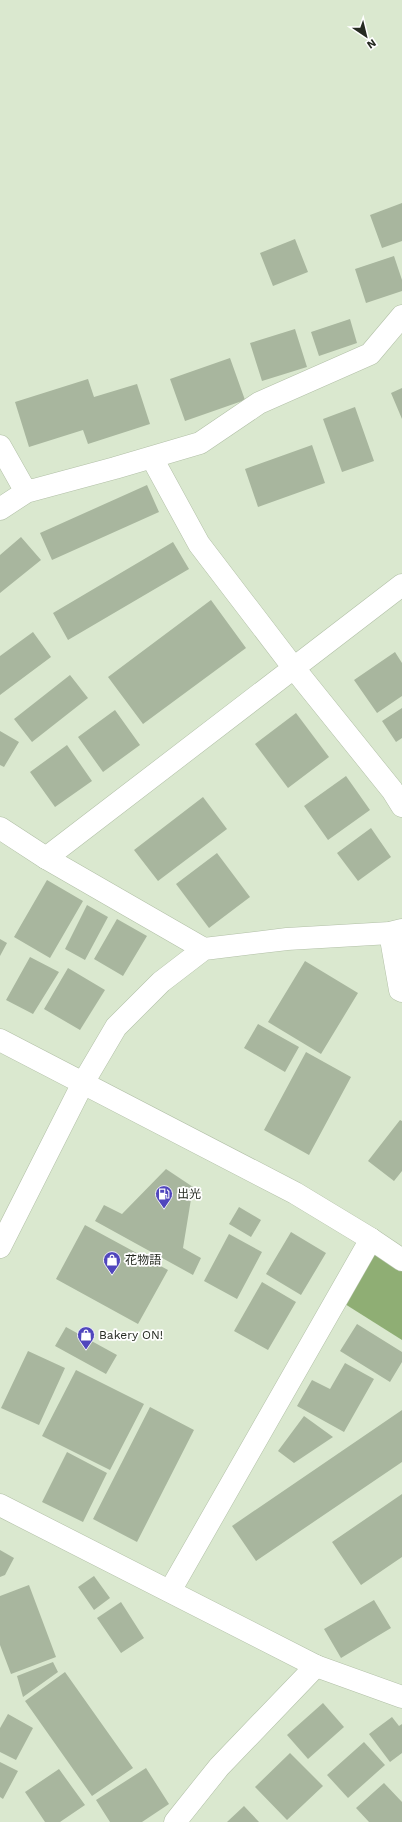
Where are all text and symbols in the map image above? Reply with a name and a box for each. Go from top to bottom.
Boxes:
north arrow [346,16,386,56]
text: N [364,36,379,51]
fuel station icon: 出光 [154,1184,174,1209]
place label: 出光 [177,1187,201,1201]
shop icon: 花物語 [102,1250,122,1275]
place label: 花物語 [125,1253,161,1267]
shop icon: Bakery ON! [76,1325,96,1350]
place label: Bakery ON! [99,1328,163,1342]

